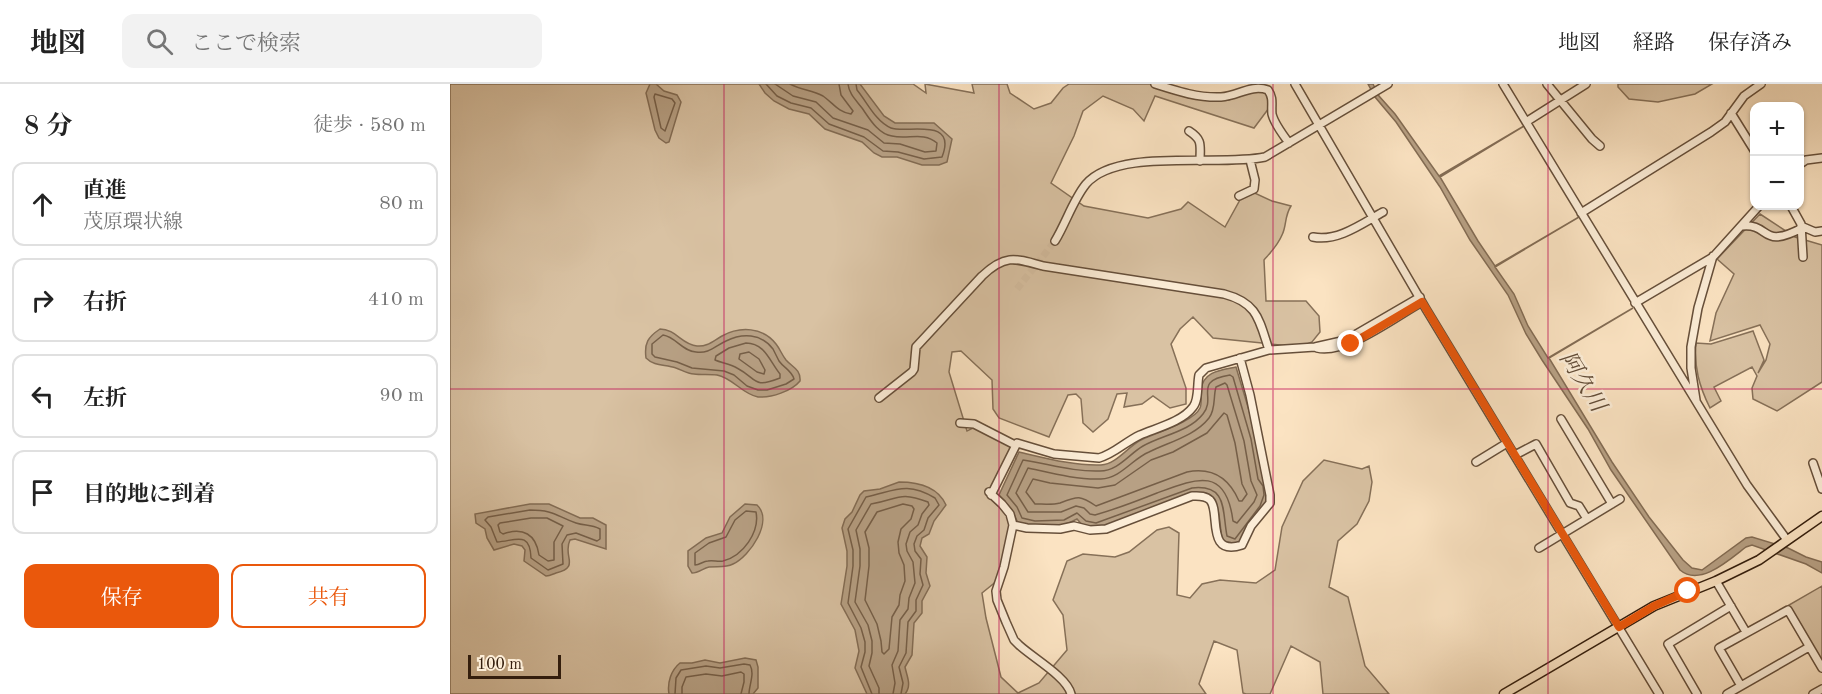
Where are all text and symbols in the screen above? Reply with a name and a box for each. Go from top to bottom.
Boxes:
search box [122,14,542,68]
icon: search [143,25,176,58]
text: 地図 [30,31,86,59]
text: ここで検索 [191,33,301,55]
text: 地図 [1558,33,1600,54]
text: 経路 [1633,33,1675,54]
text: 保存済み [1708,33,1792,54]
map controls [1750,102,1804,210]
button: + [1750,102,1804,156]
text: 8 分 [24,114,72,140]
text: 徒歩 · 580 m [313,116,426,136]
button: − [1750,156,1804,210]
text: 直進 [83,180,127,202]
icon: ahead [26,188,59,221]
text: 80 m [379,194,424,214]
text: 茂原環状線 [83,213,183,233]
icon: right [26,284,59,317]
text: 410 m [368,290,424,310]
text: 右折 [83,292,127,314]
route end [1337,330,1363,356]
water label: 阿久川 [1555,347,1612,418]
icon: left [26,380,59,413]
text: 90 m [379,386,424,406]
text: 左折 [83,388,127,410]
icon: arrive [26,476,59,509]
text: 目的地に到着 [83,484,215,506]
button: 保存 [24,564,219,628]
button: 共有 [231,564,426,628]
route start [1674,577,1700,603]
scale bar [468,652,561,680]
text: 100 m [477,657,522,673]

